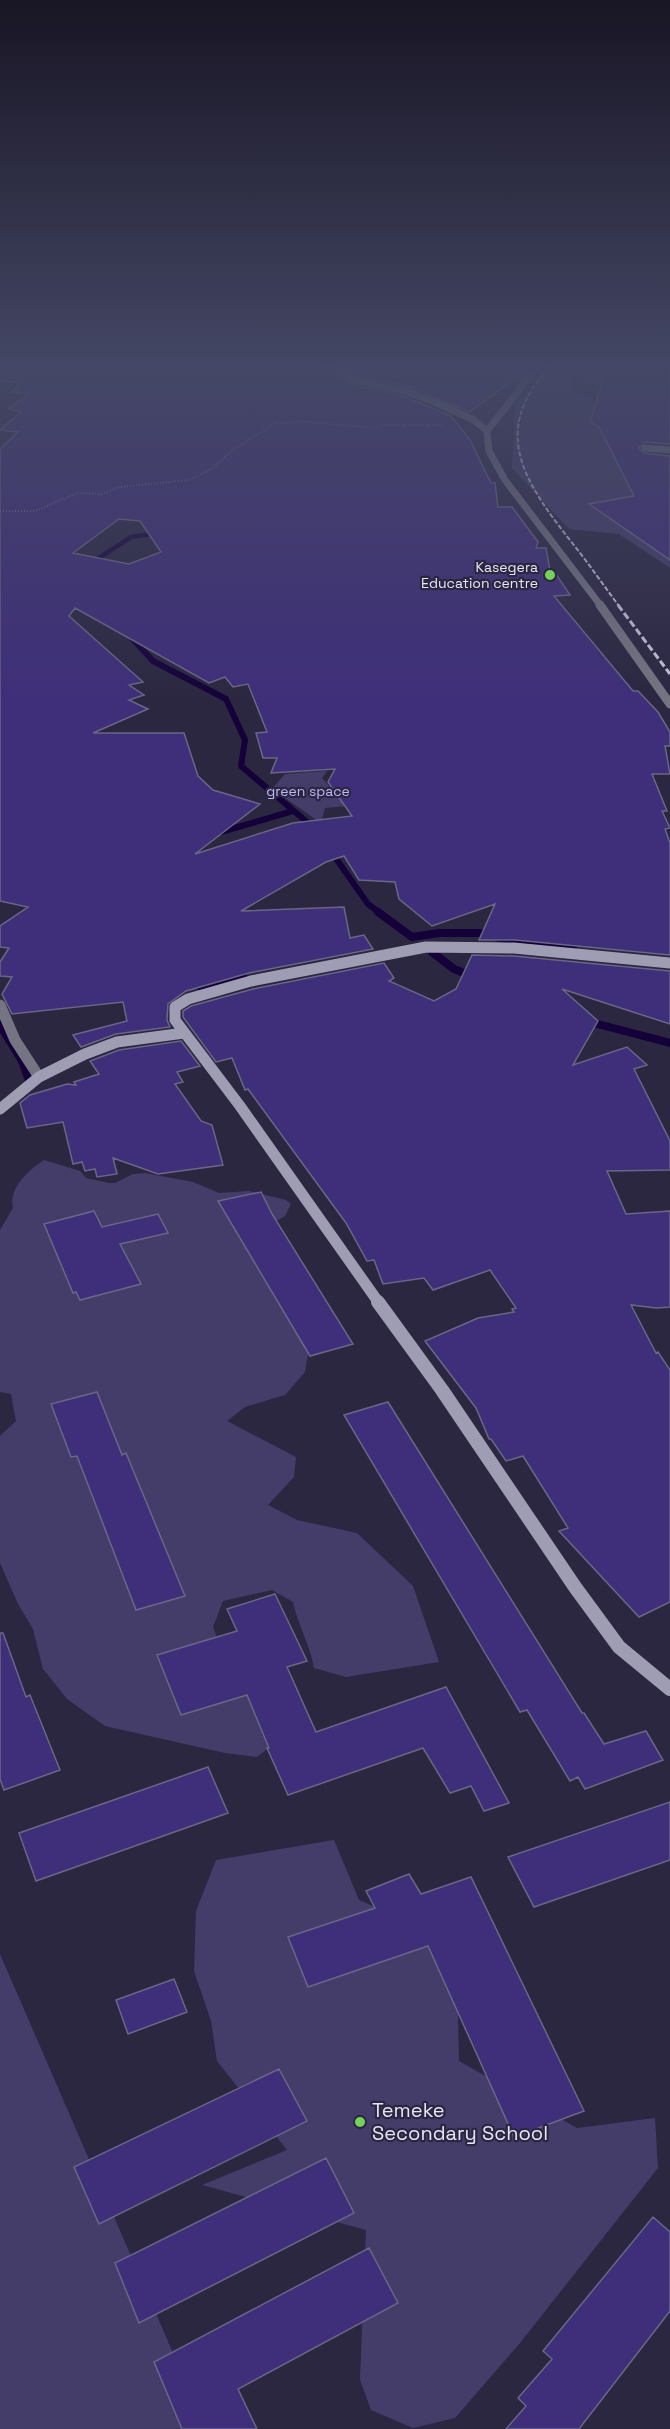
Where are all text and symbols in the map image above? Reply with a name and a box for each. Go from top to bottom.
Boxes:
place label: Kasegera Education centre [421,558,538,592]
marker: Kasegera Education centre [543,568,557,582]
park label: green space [266,782,350,800]
place label: Temeke Secondary School [372,2097,548,2146]
marker: Temeke Secondary School [353,2115,367,2129]

